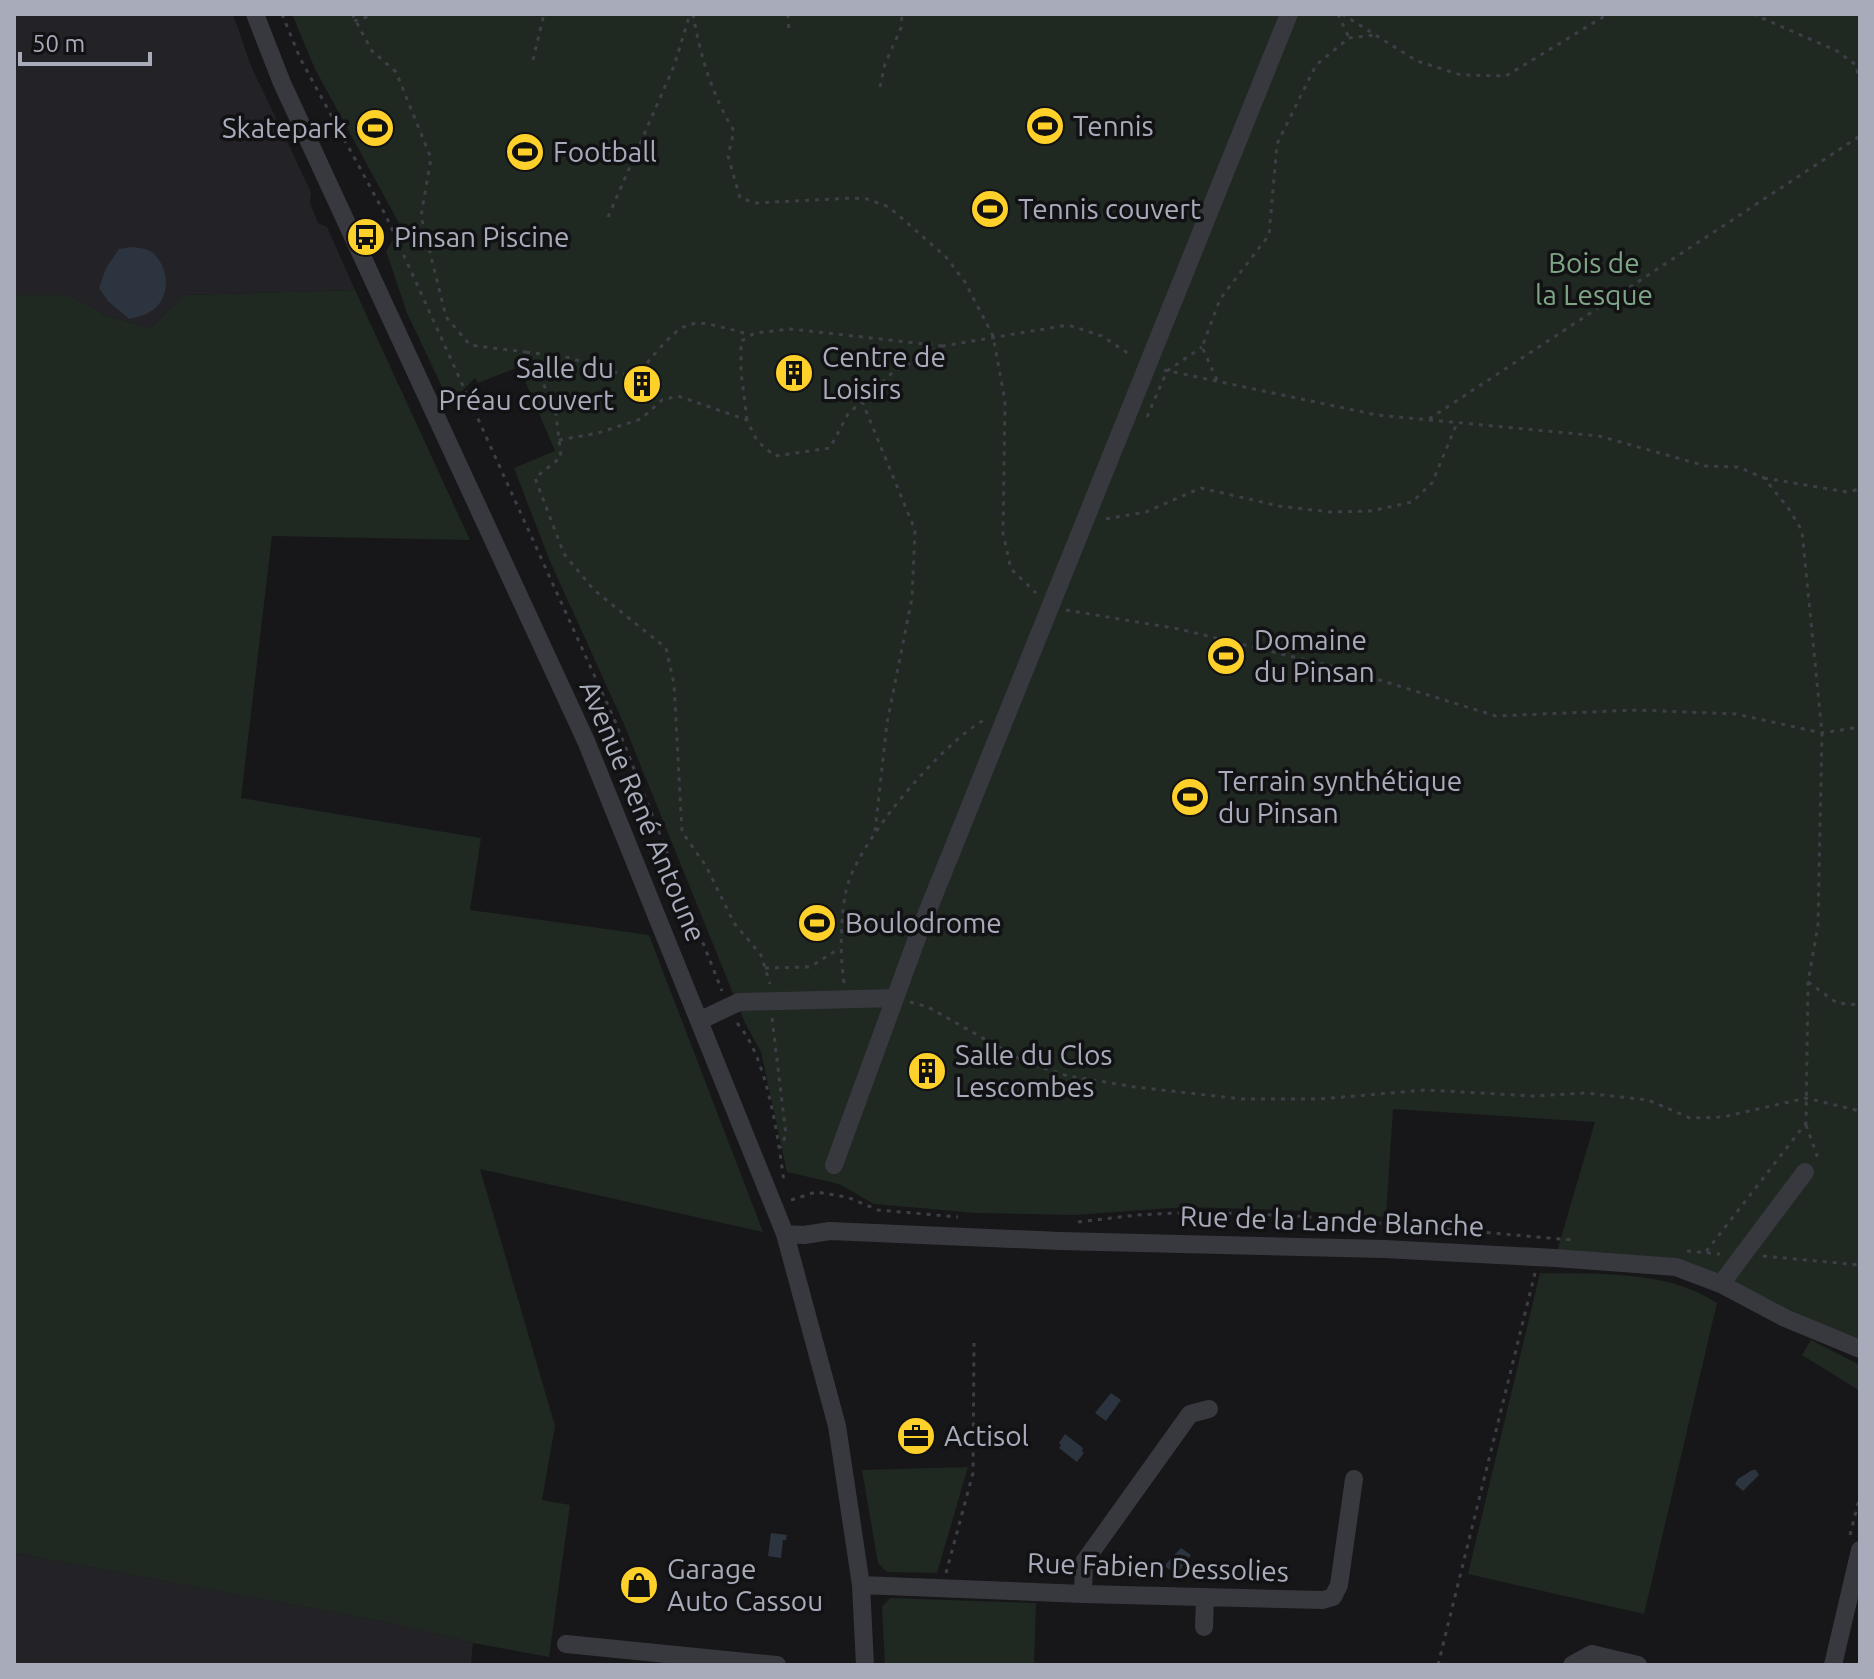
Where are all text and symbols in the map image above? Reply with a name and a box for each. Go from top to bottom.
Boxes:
scale bar [20,16,150,66]
text: 50 m [32,30,85,57]
sports icon: Tennis [1024,105,1066,147]
sports icon: Skatepark [354,107,396,149]
place label: Tennis [1073,110,1154,141]
place label: Skatepark [222,112,347,143]
sports icon: Football [504,131,546,173]
place label: Football [553,136,657,167]
sports icon: Tennis couvert [969,188,1011,230]
place label: Tennis couvert [1018,193,1201,224]
bus stop icon: Pinsan Piscine [345,216,387,258]
place label: Pinsan Piscine [394,221,569,252]
park label: Bois de la Lesque [1535,247,1653,310]
place label: Centre de Loisirs [822,341,946,404]
place label: Salle du Préau couvert [438,352,614,415]
building icon: Centre de Loisirs [773,352,815,394]
building icon: Salle du Préau couvert [621,363,663,405]
place label: Domaine du Pinsan [1254,624,1375,687]
sports icon: Domaine du Pinsan [1205,635,1247,677]
street label: Avenue René Antoune [574,676,713,946]
place label: Terrain synthétique du Pinsan [1218,765,1462,828]
sports icon: Terrain synthétique du Pinsan [1169,776,1211,818]
sports icon: Boulodrome [796,902,838,944]
place label: Boulodrome [845,907,1002,938]
place label: Salle du Clos Lescombes [955,1039,1112,1102]
building icon: Salle du Clos Lescombes [906,1050,948,1092]
street label: Rue de la Lande Blanche [1179,1200,1485,1241]
office icon: Actisol [895,1415,937,1457]
place label: Actisol [944,1420,1029,1451]
street label: Rue Fabien Dessolies [1027,1546,1290,1587]
place label: Garage Auto Cassou [667,1553,823,1616]
shop icon: Garage Auto Cassou [618,1564,660,1606]

